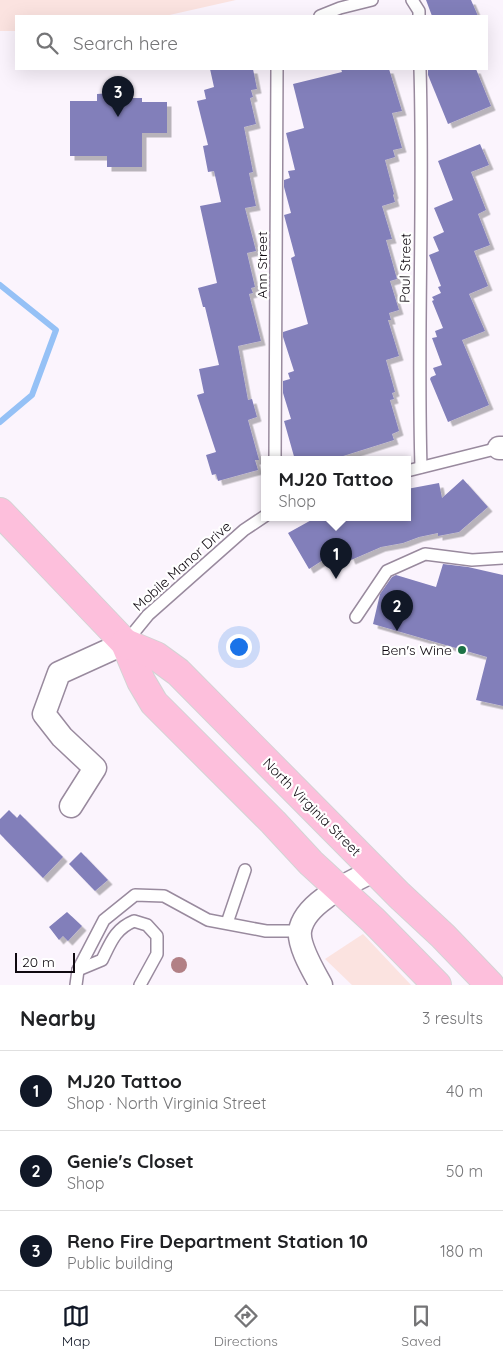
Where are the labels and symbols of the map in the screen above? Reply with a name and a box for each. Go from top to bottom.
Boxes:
pin: 3 [102,76,134,117]
street label: Ann Street [253,231,271,299]
street label: Paul Street [395,233,415,303]
street label: Mobile Manor Drive [129,517,235,615]
pin: 1 [320,538,352,579]
pin: 2 [381,590,413,631]
your location [226,634,252,660]
place label: Ben's Wine [381,641,452,659]
marker: Ben's Wine [456,644,468,656]
street label: North Virginia Street [259,754,365,860]
scale bar [15,950,75,973]

